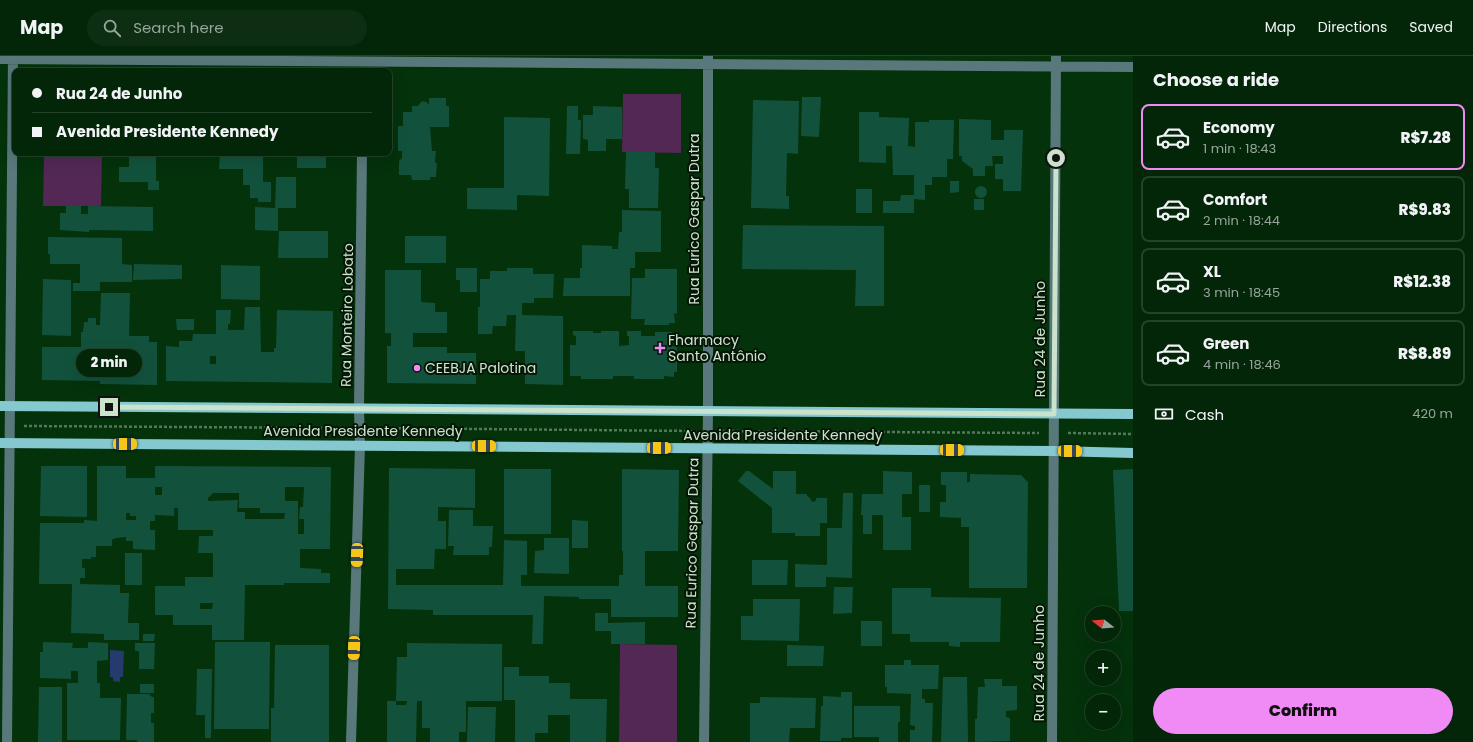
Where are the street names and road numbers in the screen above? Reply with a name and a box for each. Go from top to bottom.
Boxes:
street label: Rua Eurico Gaspar Dutra [684,134,704,304]
street label: Rua Monteiro Lobato [336,243,358,387]
street label: Rua 24 de Junho [1030,281,1050,397]
street label: Avenida Presidente Kennedy [263,421,463,441]
street label: Avenida Presidente Kennedy [683,425,883,445]
street label: Rua Eurico Gaspar Dutra [681,457,703,629]
street label: Rua 24 de Junho [1029,605,1049,721]

